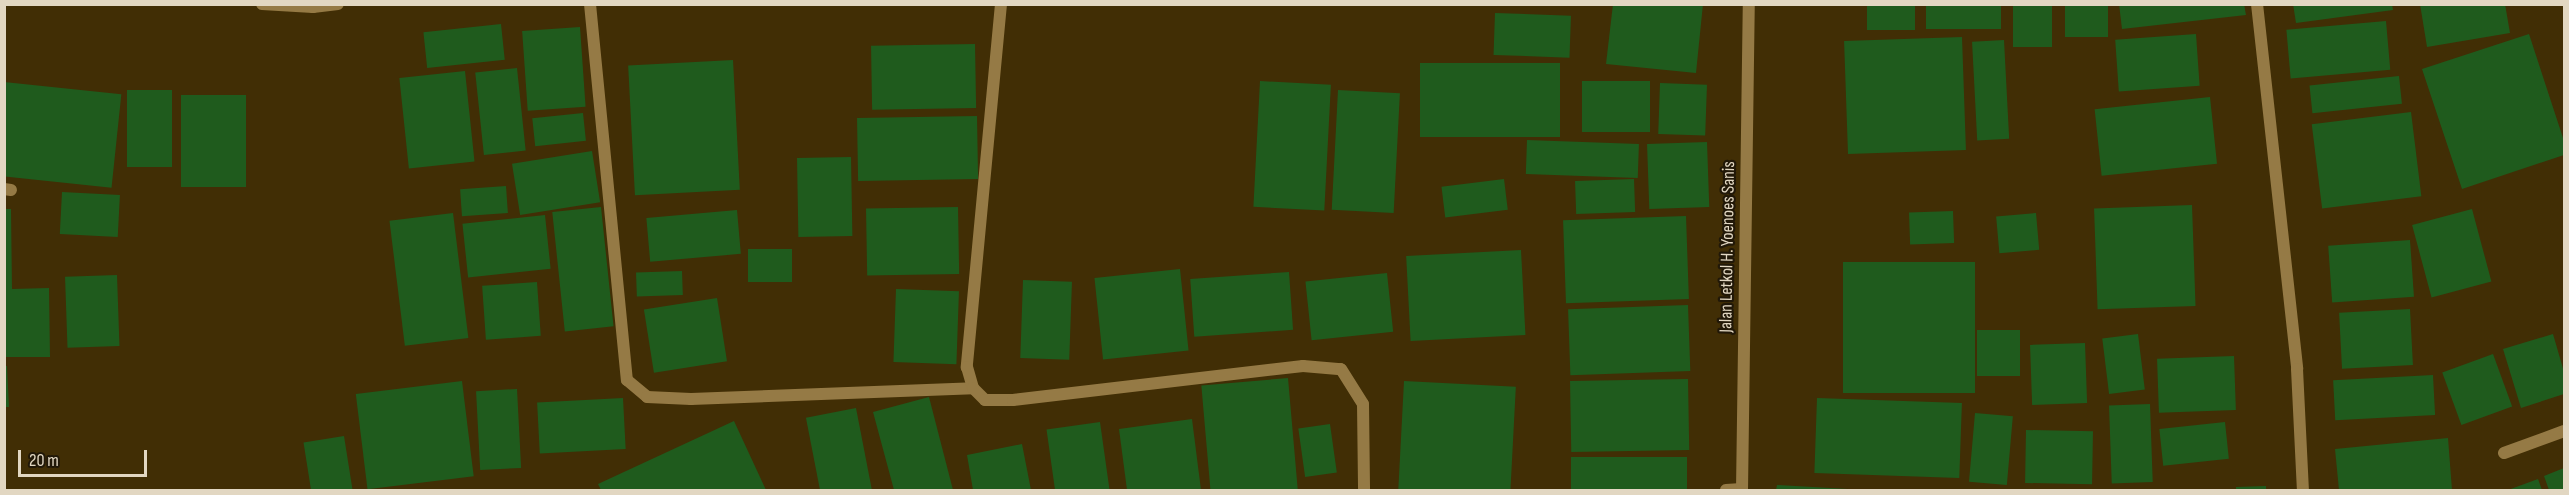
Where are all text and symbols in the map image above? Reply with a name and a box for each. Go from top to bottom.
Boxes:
street label: Jalan Letkol H. Yoenoes Sanis [1716,161,1740,333]
scale bar [21,438,150,476]
text: 20 m [29,450,59,471]

